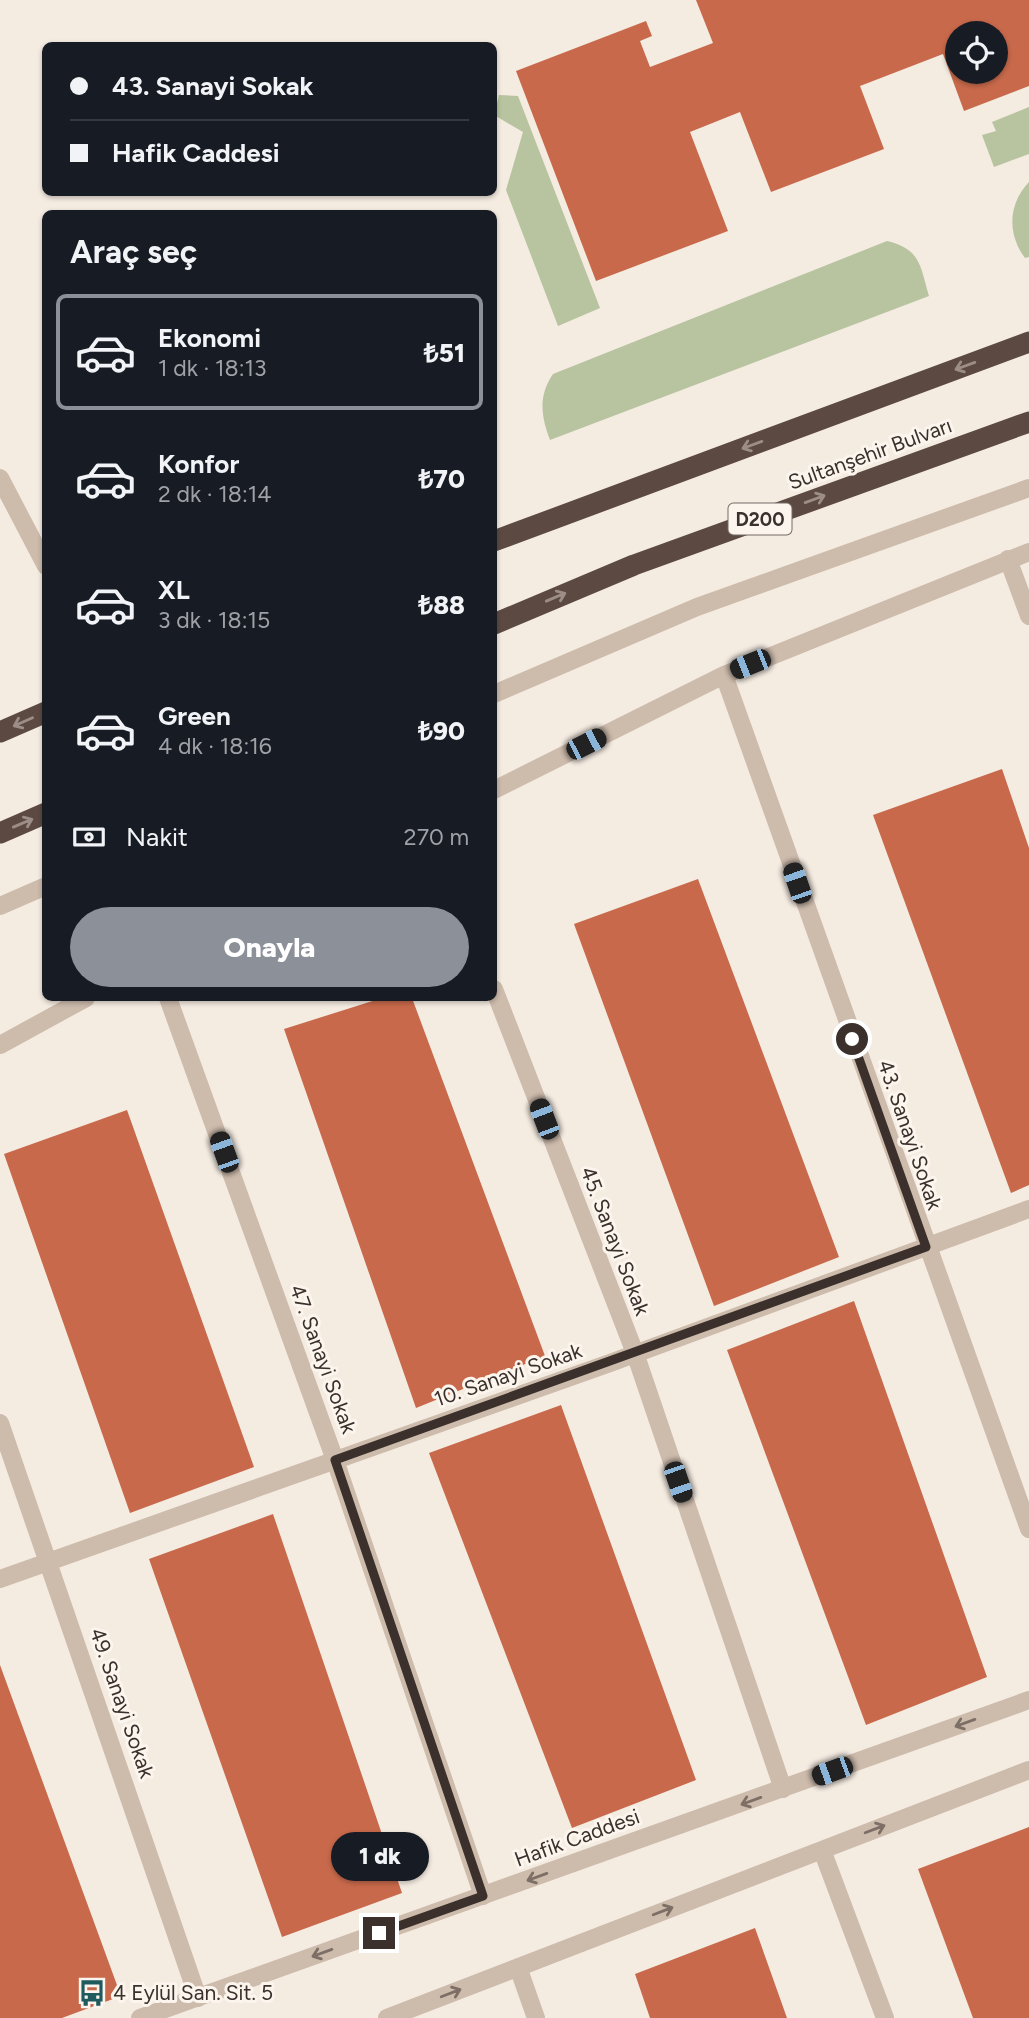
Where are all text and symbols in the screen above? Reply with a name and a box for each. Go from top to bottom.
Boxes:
map controls [945,21,1008,84]
button: locate [945,21,1008,84]
text: 43. Sanayi Sokak [112,70,313,102]
text: Hafik Caddesi [112,137,280,169]
text: Araç seç [70,233,197,271]
icon: car [74,321,137,384]
text: Ekonomi [158,322,261,354]
text: ₺51 [424,337,465,369]
text: 1 dk · 18:13 [158,354,266,382]
one-way arrow [955,360,977,373]
street label: Sultanşehir Bulvarı [785,412,955,495]
one-way arrow [741,440,763,452]
icon: car [74,447,137,510]
text: Konfor [158,448,239,480]
text: ₺70 [419,463,465,495]
text: 2 dk · 18:14 [158,480,272,508]
one-way arrow [803,492,825,505]
road number: D200 [728,504,792,534]
icon: car [74,573,137,636]
text: XL [158,574,190,606]
text: ₺88 [418,589,465,621]
one-way arrow [545,590,567,603]
text: 3 dk · 18:15 [158,606,270,634]
car [727,646,774,682]
icon: car [74,699,137,762]
text: Green [158,700,231,732]
text: ₺90 [418,715,465,747]
one-way arrow [13,716,34,729]
car [563,725,610,763]
text: 4 dk · 18:16 [158,732,272,760]
one-way arrow [11,816,33,829]
icon: cash [70,818,108,856]
text: Nakit [126,821,188,853]
text: 270 m [404,823,469,851]
car [781,860,814,906]
button: Onayla [70,907,469,987]
route start [836,1023,868,1055]
street label: 43. Sanayi Sokak [873,1057,948,1214]
car [527,1096,562,1142]
car [207,1129,242,1175]
street label: 45. Sanayi Sokak [576,1163,656,1320]
street label: 47. Sanayi Sokak [285,1281,362,1438]
street label: 10. Sanayi Sokak [431,1337,586,1412]
car [662,1459,695,1505]
street label: 49. Sanayi Sokak [85,1624,160,1782]
one-way arrow [954,1718,976,1730]
car [809,1754,856,1788]
one-way arrow [740,1796,762,1808]
street label: Hafik Caddesi [511,1803,643,1872]
one-way arrow [863,1822,885,1835]
callout: 1 dk [330,1832,428,1881]
text: 1 dk [359,1842,401,1870]
one-way arrow [526,1872,548,1884]
one-way arrow [651,1904,673,1917]
route end [363,1917,395,1949]
one-way arrow [312,1948,334,1960]
bus stop icon: 4 Eylül San. Sit. 5 [77,1978,107,2008]
place label: 4 Eylül San. Sit. 5 [113,1980,273,2005]
one-way arrow [439,1986,461,1999]

